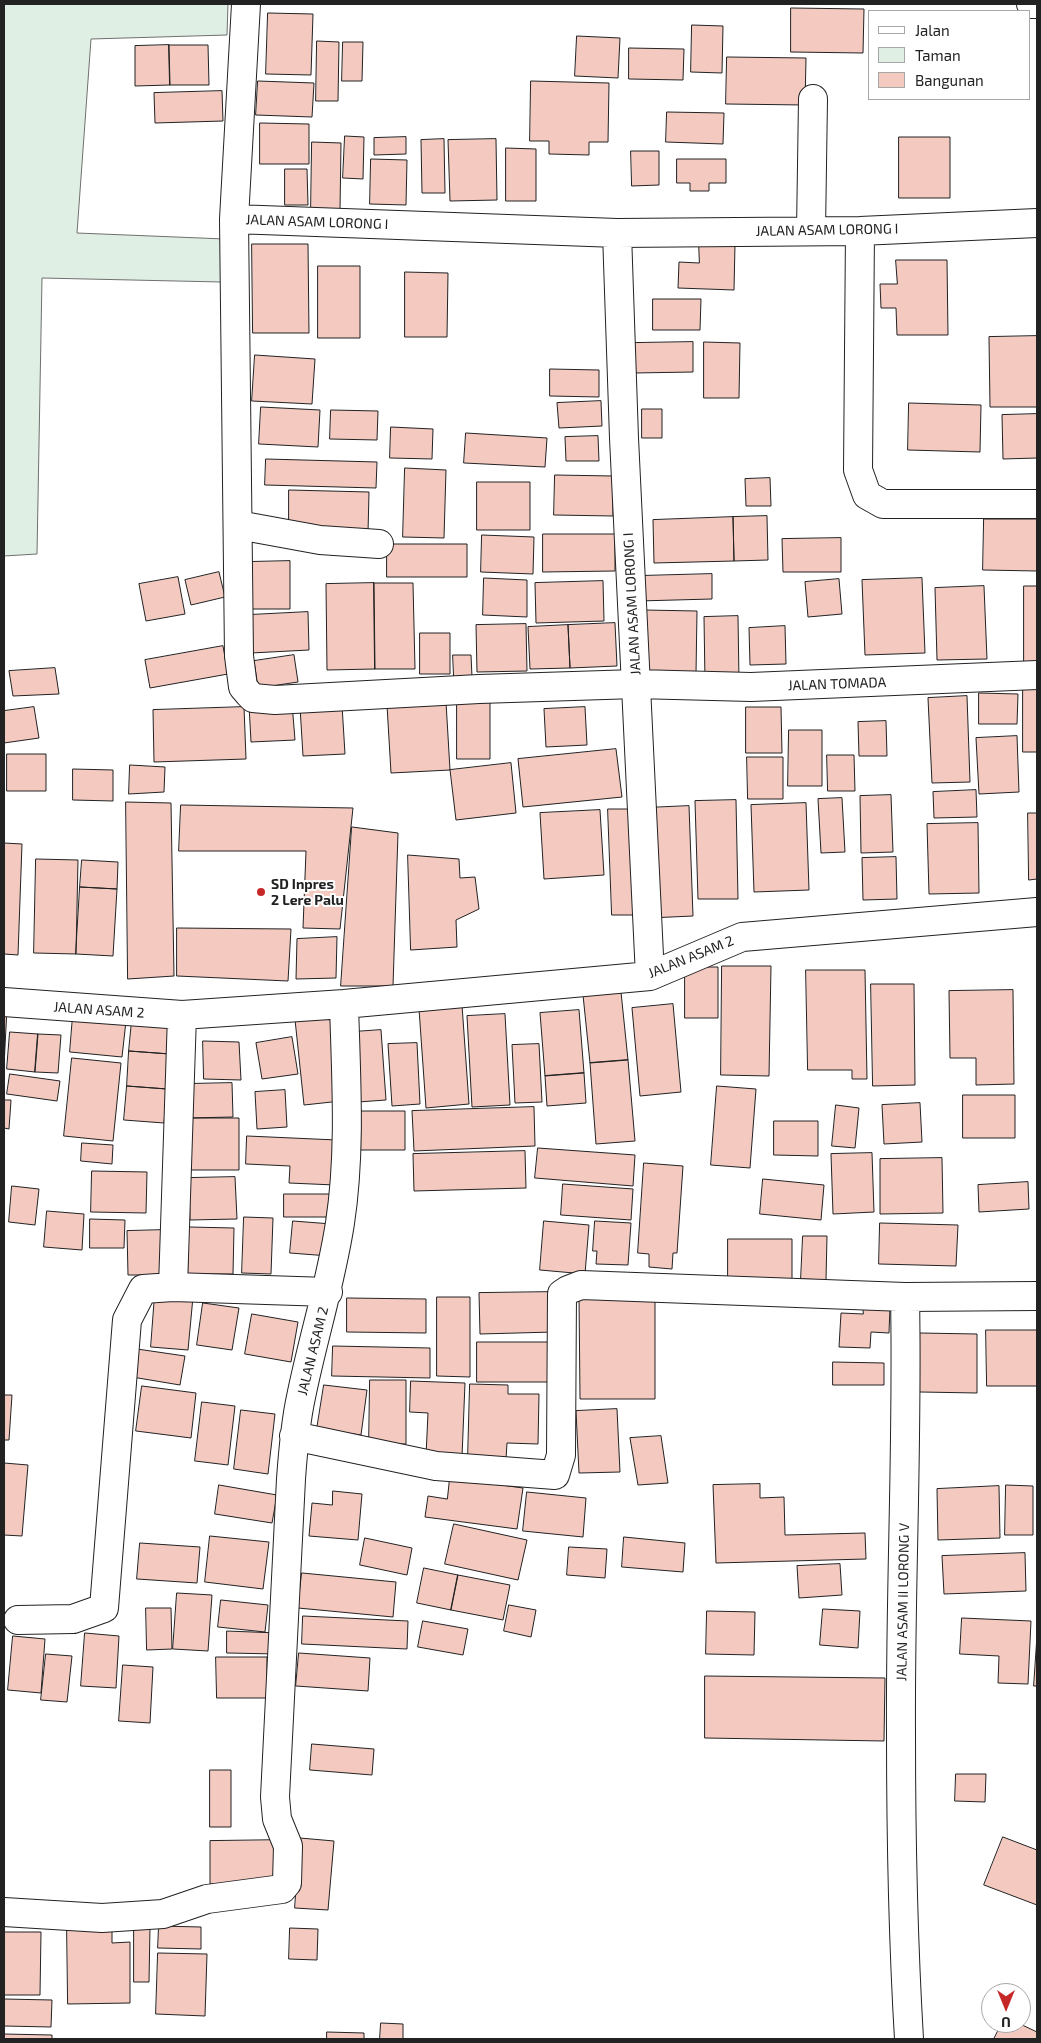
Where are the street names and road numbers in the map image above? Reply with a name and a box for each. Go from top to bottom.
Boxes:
street label: JALAN ASAM LORONG I [245,211,389,233]
street label: JALAN ASAM LORONG I [755,220,899,240]
street label: JALAN ASAM LORONG I [620,532,644,676]
street label: JALAN TOMADA [787,674,887,694]
street label: JALAN ASAM 2 [646,932,736,982]
street label: JALAN ASAM 2 [53,998,145,1022]
street label: JALAN ASAM 2 [294,1305,332,1397]
street label: JALAN ASAM II LORONG V [893,1523,913,1681]

